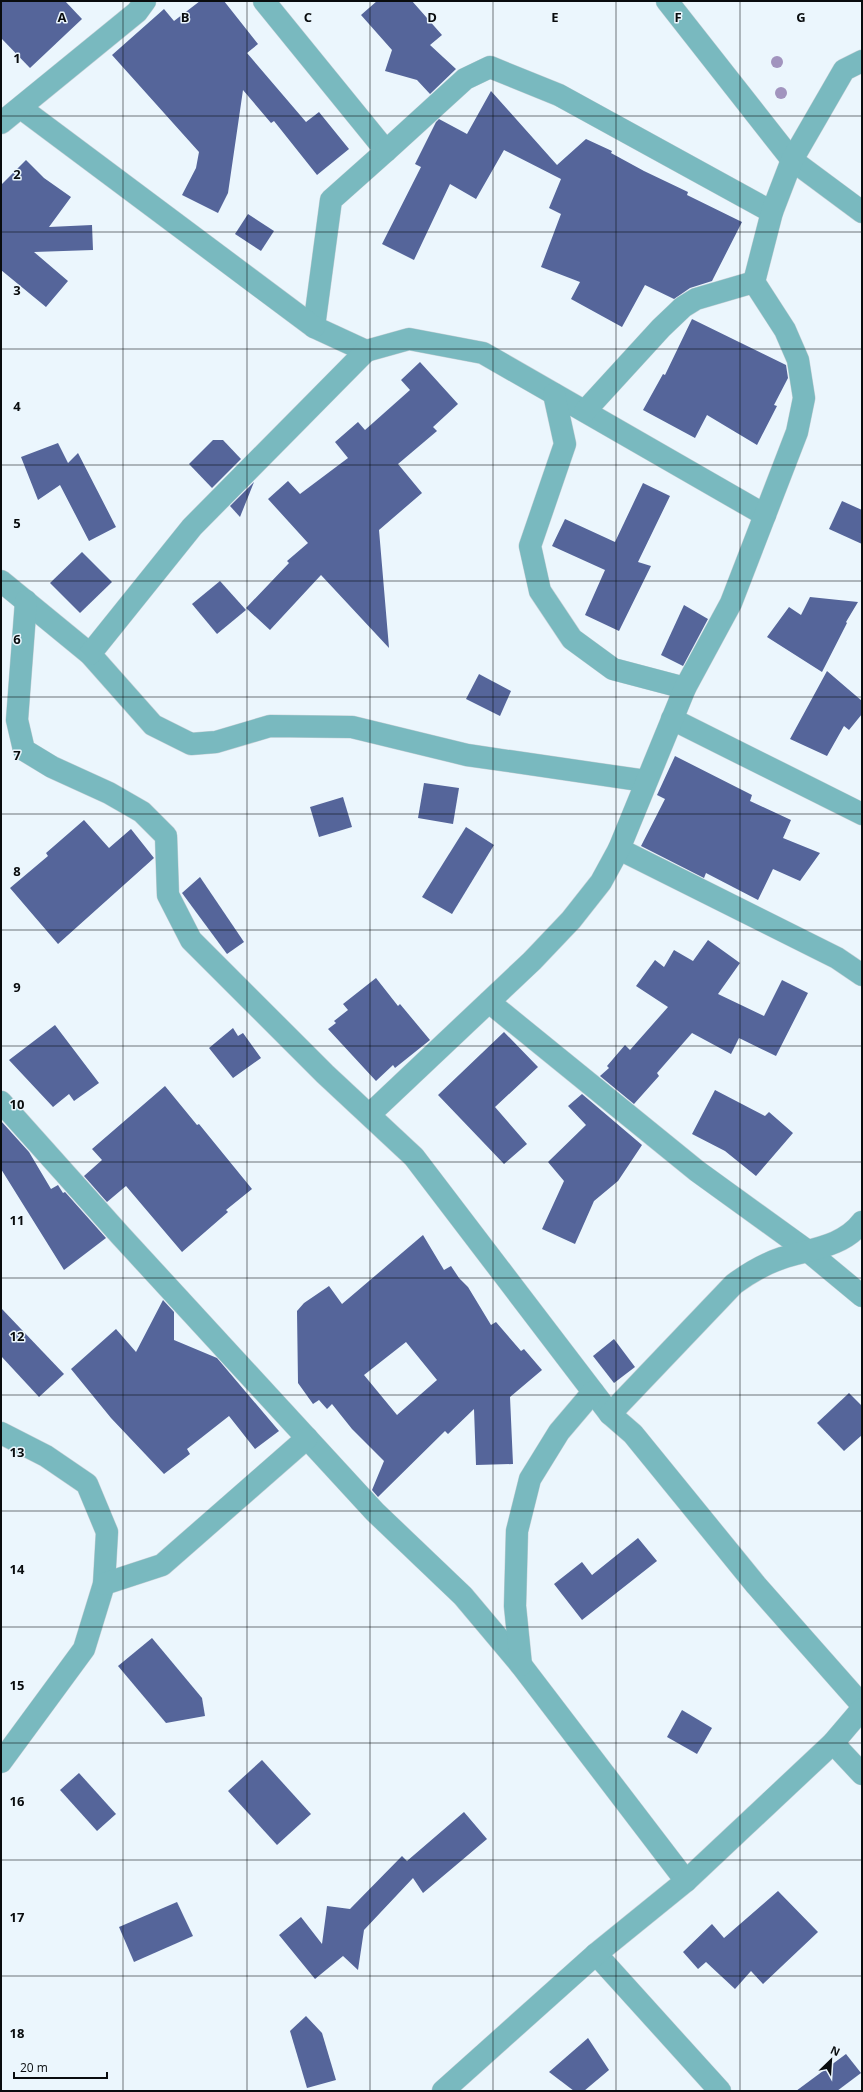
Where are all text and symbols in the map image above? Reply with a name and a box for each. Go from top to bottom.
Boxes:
text: A [58,8,67,26]
text: B [181,8,190,26]
text: C [304,8,312,26]
text: D [427,8,437,26]
text: E [551,8,559,26]
text: F [674,8,682,26]
text: G [796,8,806,26]
text: 1 [13,49,21,67]
text: 2 [13,165,21,183]
text: 3 [13,281,21,299]
text: 4 [13,397,21,415]
text: 5 [13,514,21,532]
text: 6 [13,630,21,648]
text: 7 [13,746,21,764]
text: 8 [13,862,21,880]
text: 9 [13,978,21,996]
text: 10 [10,1095,24,1113]
text: 11 [10,1211,24,1229]
text: 12 [10,1327,25,1345]
text: 13 [10,1443,24,1461]
text: 14 [10,1560,25,1578]
text: 15 [10,1676,24,1694]
text: 16 [10,1792,25,1810]
text: 17 [10,1908,25,1926]
text: 18 [10,2024,24,2042]
north arrow [811,2040,851,2080]
text: N [828,2042,843,2059]
scale bar [14,2054,107,2080]
text: 20 m [20,2059,48,2076]

